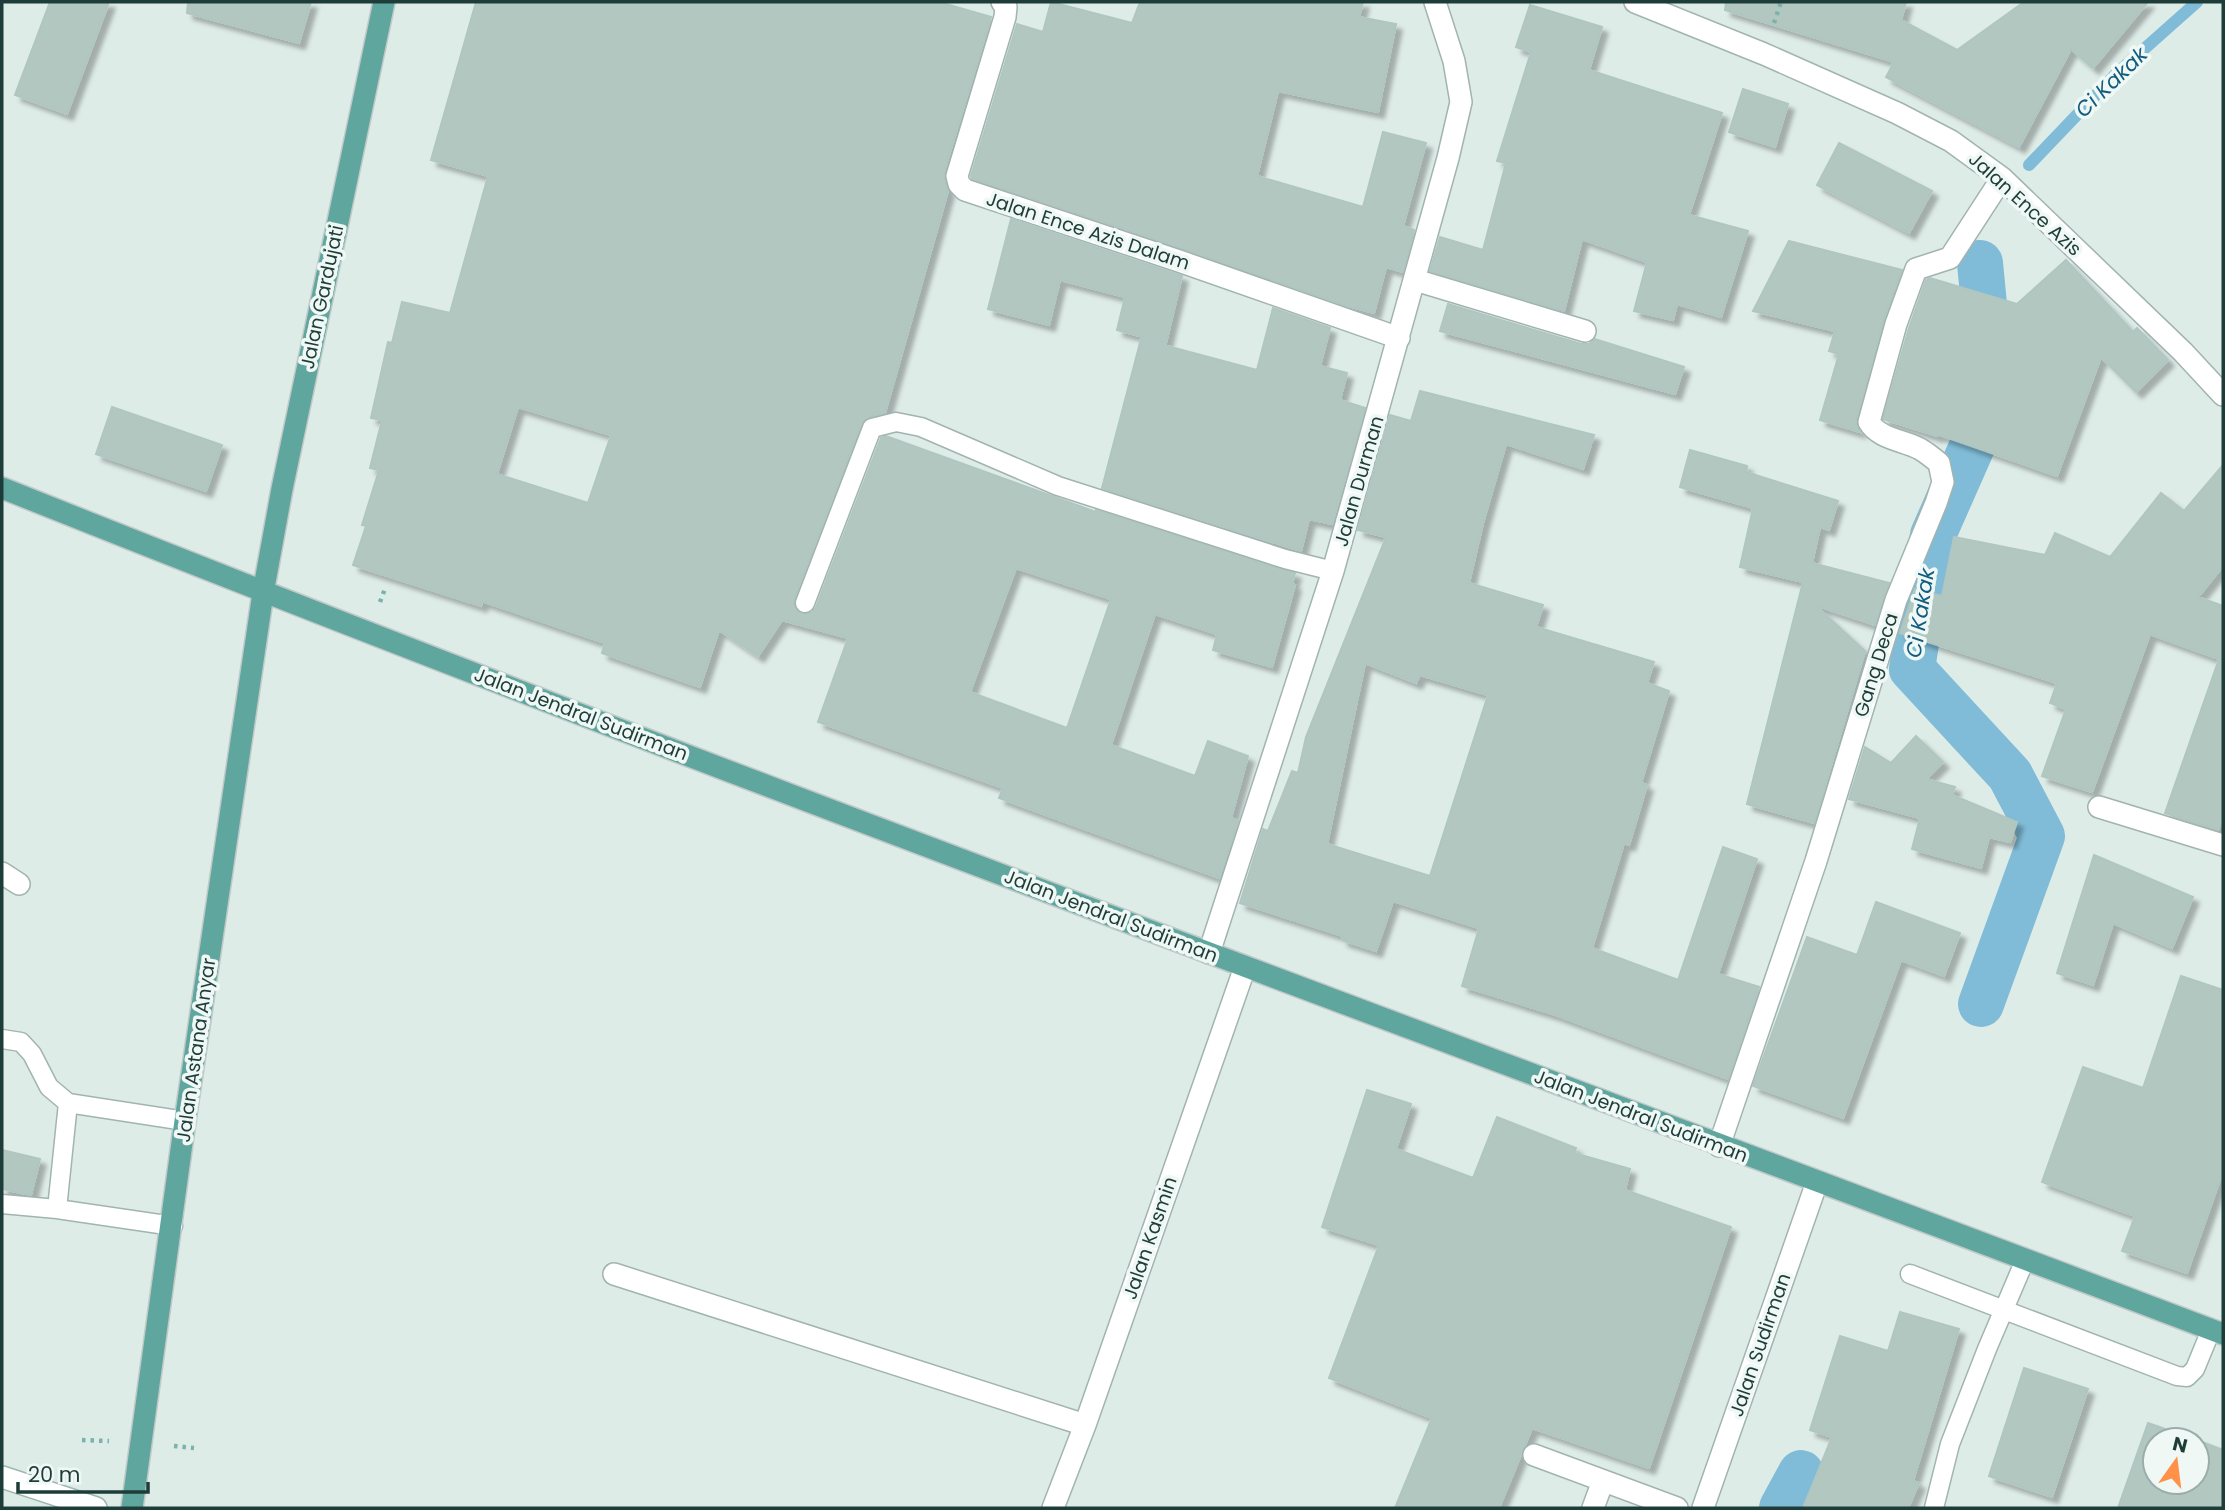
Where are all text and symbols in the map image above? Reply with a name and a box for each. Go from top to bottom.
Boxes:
water label: Ci Kakak [2068,39,2154,124]
street label: Jalan Ence Azis [1962,146,2088,262]
street label: Jalan Ence Azis Dalam [983,185,1193,277]
street label: Jalan Gardujati [294,223,350,371]
street label: Jalan Durman [1327,412,1391,550]
water label: Ci Kakak [1899,565,1942,660]
street label: Gang Deca [1847,610,1905,720]
street label: Jalan Jendral Sudirman [470,661,692,767]
street label: Jalan Jendral Sudirman [1000,863,1222,969]
street label: Jalan Astana Anyar [170,956,222,1144]
street label: Jalan Jendral Sudirman [1530,1063,1752,1169]
street label: Jalan Kasmin [1116,1173,1184,1303]
street label: Jalan Sudirman [1723,1270,1797,1420]
north arrow [2141,1426,2211,1496]
text: N [2170,1430,2190,1460]
scale bar [18,1450,147,1494]
text: 20 m [28,1460,81,1489]

